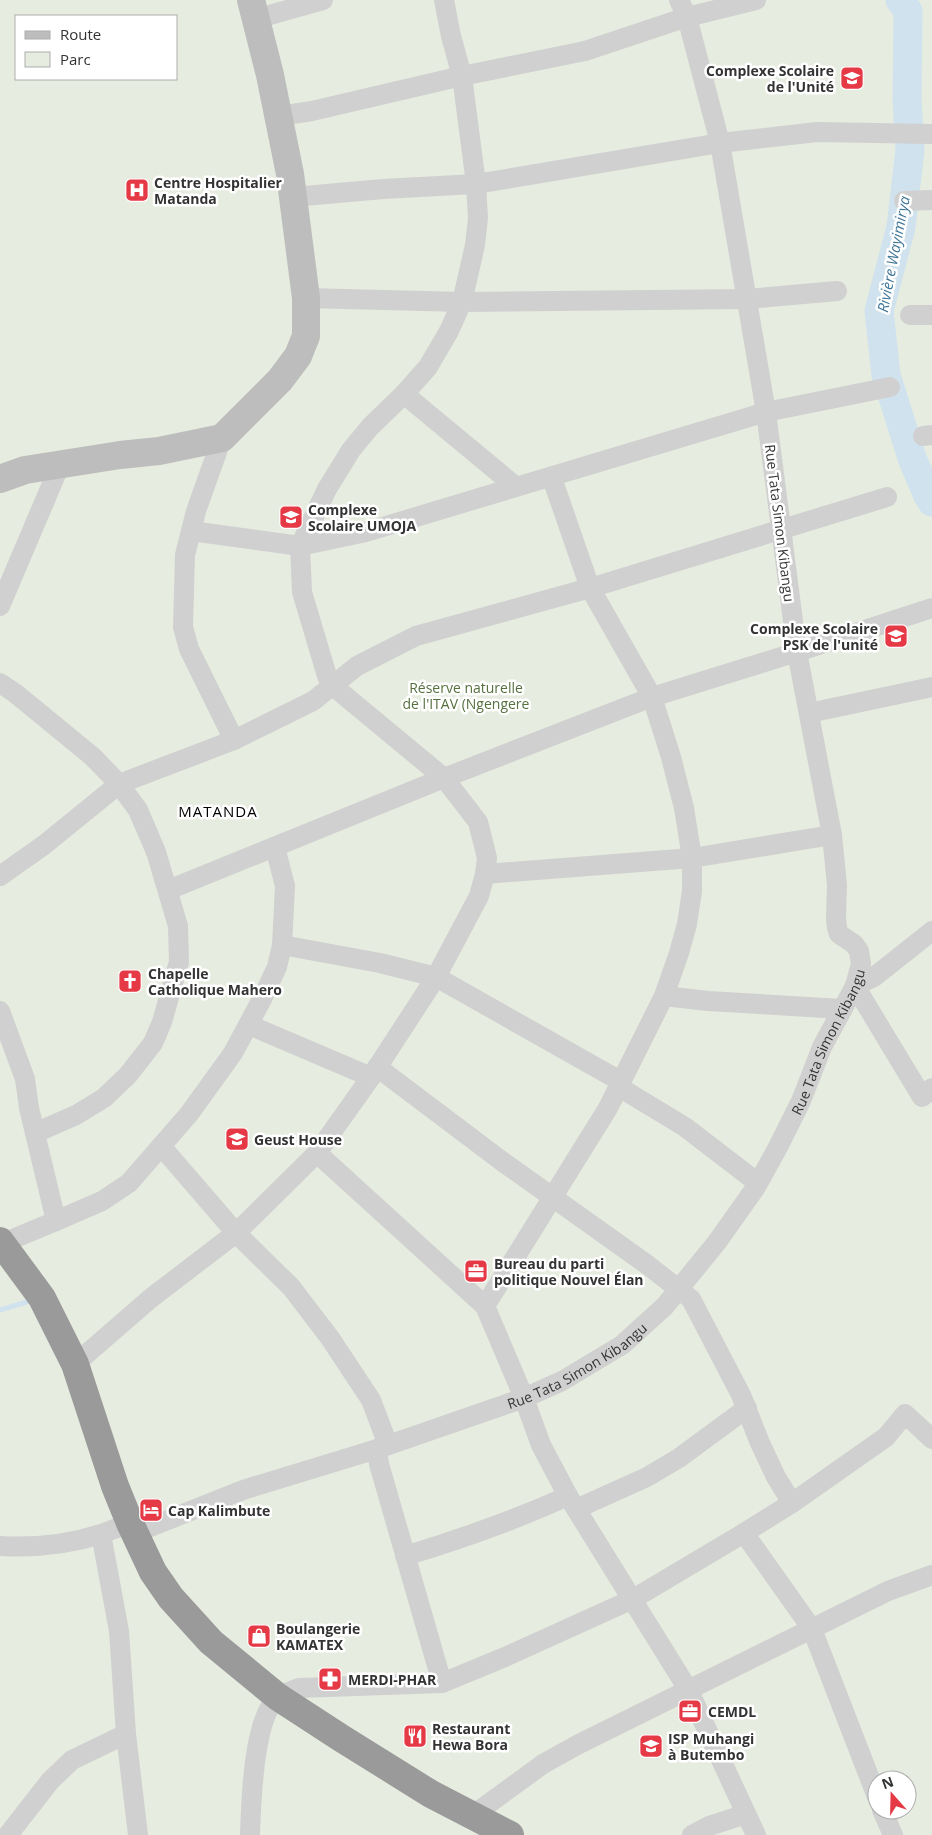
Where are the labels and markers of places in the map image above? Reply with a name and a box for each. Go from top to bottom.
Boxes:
place label: Complexe Scolaire de l'Unité [706,61,834,96]
school or university icon: Complexe Scolaire de l'Unité [839,65,865,91]
place label: Centre Hospitalier Matanda [154,173,283,208]
hospital icon: Centre Hospitalier Matanda [124,177,150,203]
place label: Complexe Scolaire UMOJA [308,500,416,535]
school or university icon: Complexe Scolaire UMOJA [278,504,304,530]
place label: Complexe Scolaire PSK de l'unité [750,619,878,654]
school or university icon: Complexe Scolaire PSK de l'unité [883,623,909,649]
place label: Chapelle Catholique Mahero [148,964,282,999]
church icon: Chapelle Catholique Mahero [117,968,143,994]
school or university icon: Geust House [224,1126,250,1152]
place label: Geust House [254,1130,342,1149]
place label: Bureau du parti politique Nouvel Élan [494,1254,644,1289]
office icon: Bureau du parti politique Nouvel Élan [463,1258,489,1284]
hotel icon: Cap Kalimbute [138,1497,164,1523]
place label: Cap Kalimbute [168,1501,270,1520]
place label: Boulangerie KAMATEX [276,1619,360,1654]
shop icon: Boulangerie KAMATEX [246,1623,272,1649]
pharmacy icon: MERDI-PHAR [317,1666,343,1692]
place label: MERDI-PHAR [348,1670,437,1689]
office icon: CEMDL [677,1698,703,1724]
place label: CEMDL [708,1702,756,1721]
place label: Restaurant Hewa Bora [432,1719,510,1754]
restaurant icon: Restaurant Hewa Bora [402,1723,428,1749]
place label: ISP Muhangi à Butembo [668,1729,754,1764]
school or university icon: ISP Muhangi à Butembo [638,1733,664,1759]

